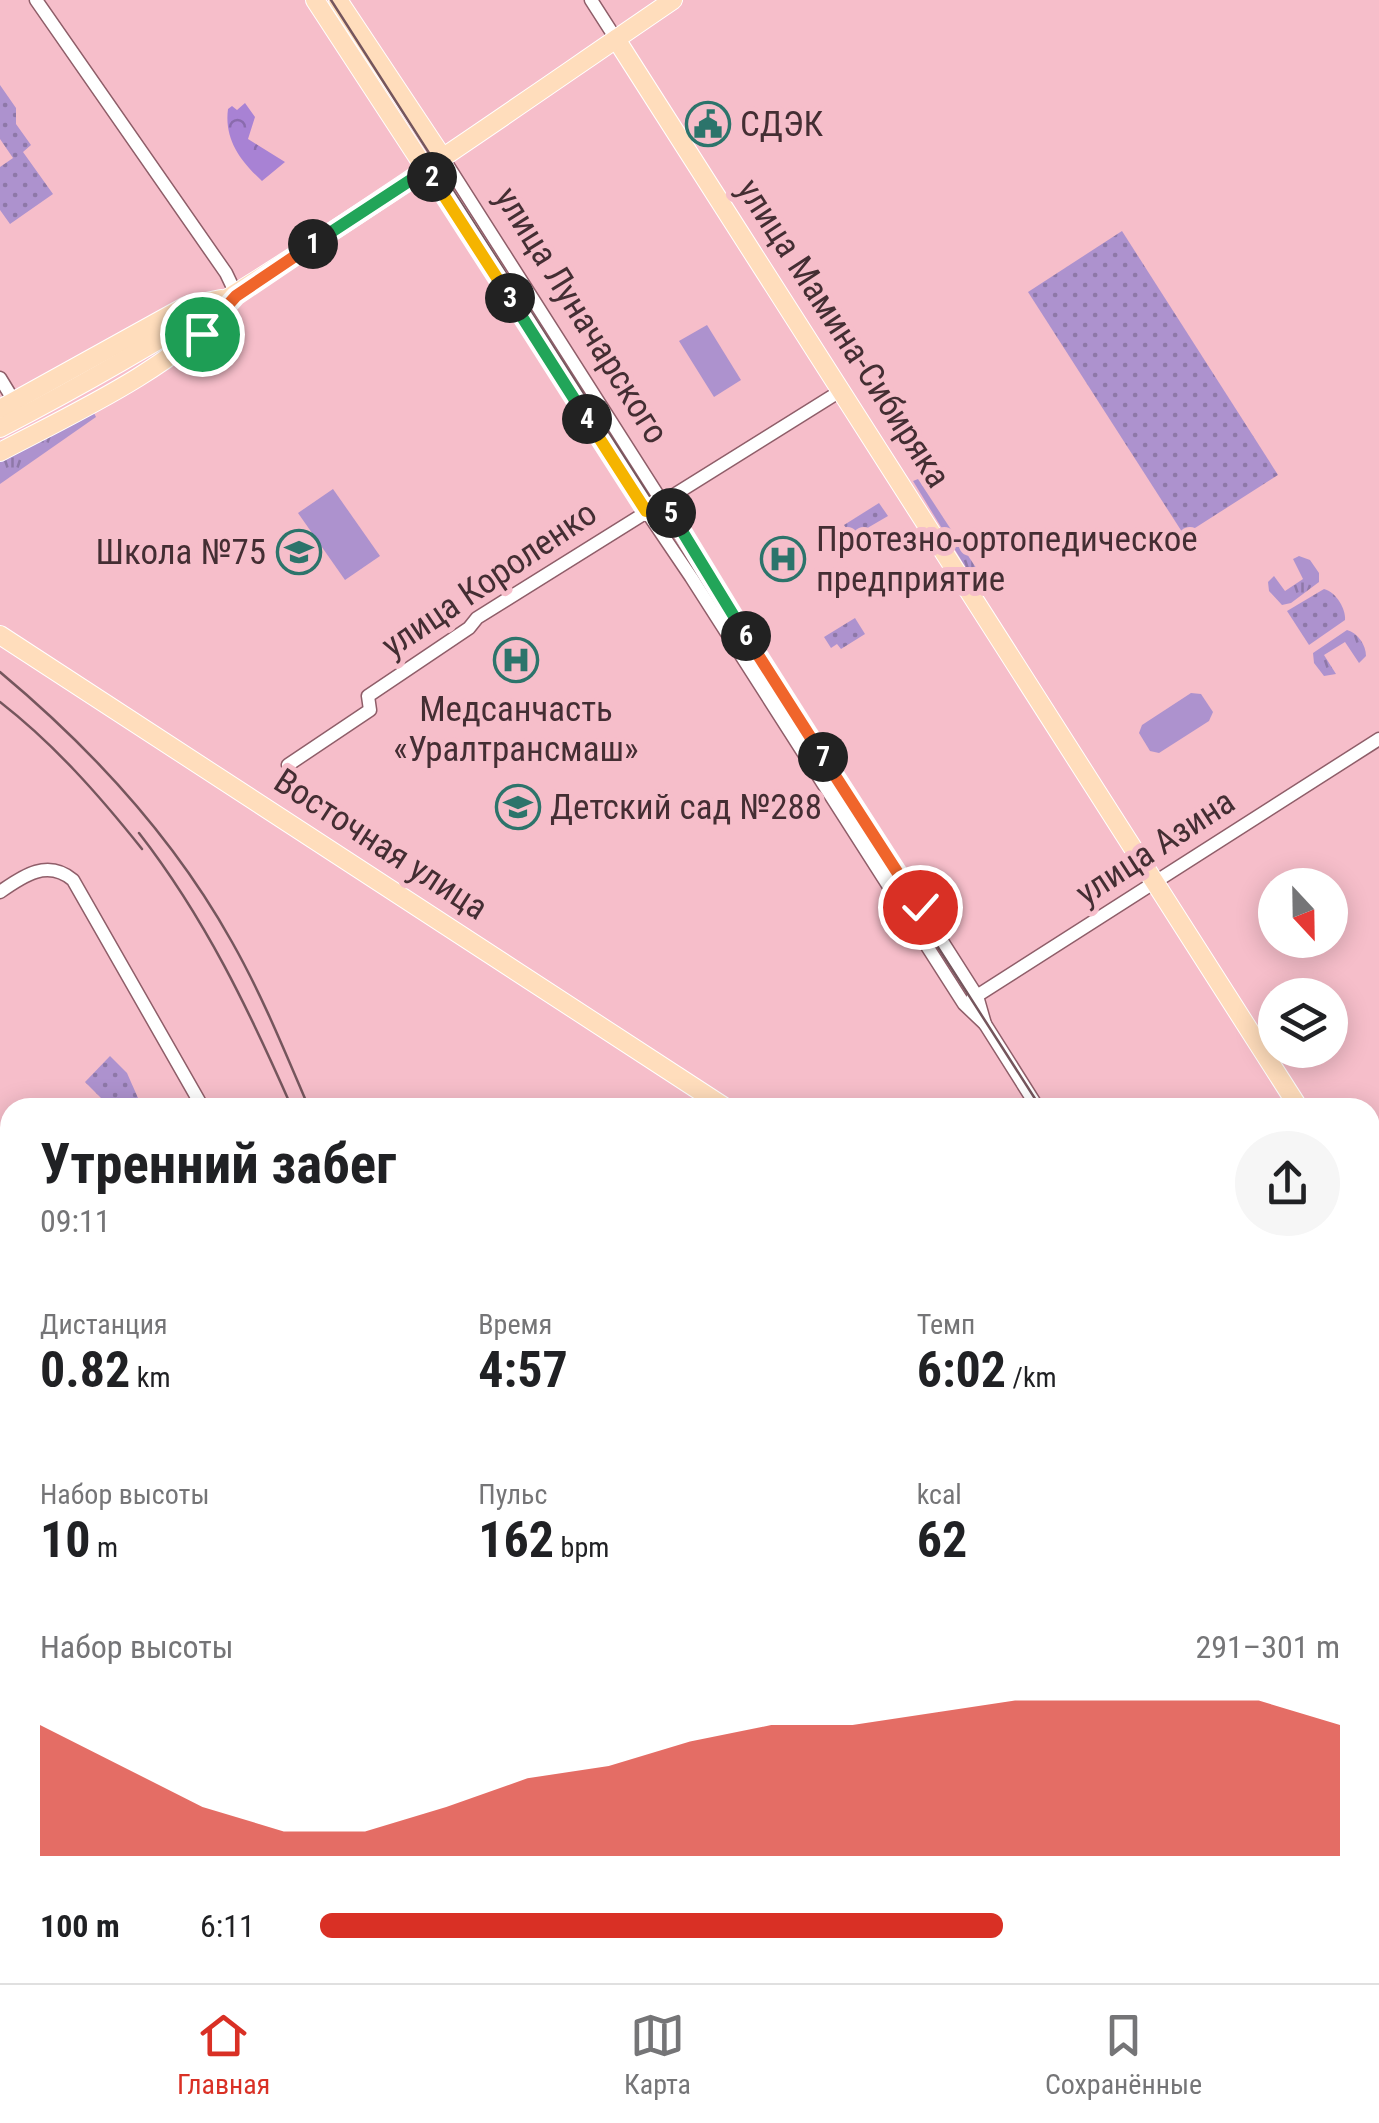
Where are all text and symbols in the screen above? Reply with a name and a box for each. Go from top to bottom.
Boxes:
public building icon: СДЭК [685,101,731,147]
place label: СДЭК [740,104,824,145]
pin: 2 [407,152,457,202]
text: 2 [425,160,439,193]
street label: улица Мамина-Сибиряка [728,171,959,495]
street label: улица Луначарского [486,179,677,451]
pin: 1 [288,219,338,269]
text: 1 [306,227,320,260]
pin: 3 [485,273,535,323]
text: 3 [503,281,517,314]
pin [160,292,245,377]
icon: arrive [175,307,230,362]
pin: 4 [562,394,612,444]
text: 4 [580,402,594,435]
pin: 5 [646,488,696,538]
street label: улица Короленко [374,492,604,666]
text: 5 [664,496,678,529]
place label: Протезно-ортопедическое предприятие [816,519,1198,600]
school or university icon: Школа №75 [276,529,322,575]
place label: Школа №75 [95,532,266,573]
hospital icon: Протезно-ортопедическое предприятие [760,536,806,582]
pin: 6 [721,611,771,661]
text: 6 [739,619,753,652]
hospital icon: Медсанчасть «Уралтрансмаш» [493,637,539,683]
place label: Медсанчасть «Уралтрансмаш» [393,689,639,770]
pin: 7 [798,732,848,782]
text: 7 [816,740,830,773]
street label: Восточная улица [267,760,495,928]
street label: улица Азина [1068,781,1242,914]
school or university icon: Детский сад №288 [495,784,541,830]
place label: Детский сад №288 [550,787,822,828]
pin [878,865,963,950]
north arrow [1258,868,1348,958]
map controls [1258,868,1348,1068]
icon: check [893,880,948,935]
button: layers [1258,978,1348,1068]
button: share [1235,1131,1340,1236]
text: Утренний забег [40,1132,396,1196]
text: 09:11 [40,1202,111,1240]
text: Дистанция [40,1308,167,1341]
text: Время [478,1308,552,1341]
text: Темп [917,1308,975,1341]
text: 0.82 [40,1341,130,1399]
text: 4:57 [478,1341,568,1399]
text: 6:02 [917,1341,1006,1399]
text: km [130,1361,170,1394]
text: /km [1006,1361,1057,1394]
text: Набор высоты [40,1478,209,1511]
text: Пульс [478,1478,547,1511]
text: kcal [917,1478,962,1511]
text: 10 [40,1511,91,1569]
text: 162 [478,1511,554,1569]
text: 62 [917,1511,967,1569]
text: m [91,1531,118,1564]
text: bpm [554,1531,609,1564]
text: Набор высоты [40,1628,234,1666]
text: 291–301 m [1195,1628,1340,1666]
text: 100 m [40,1907,120,1945]
text: 6:11 [200,1907,255,1945]
tab: Главная [177,2008,270,2101]
tab: Карта [624,2008,691,2101]
tab: Сохранённые [1045,2008,1202,2101]

